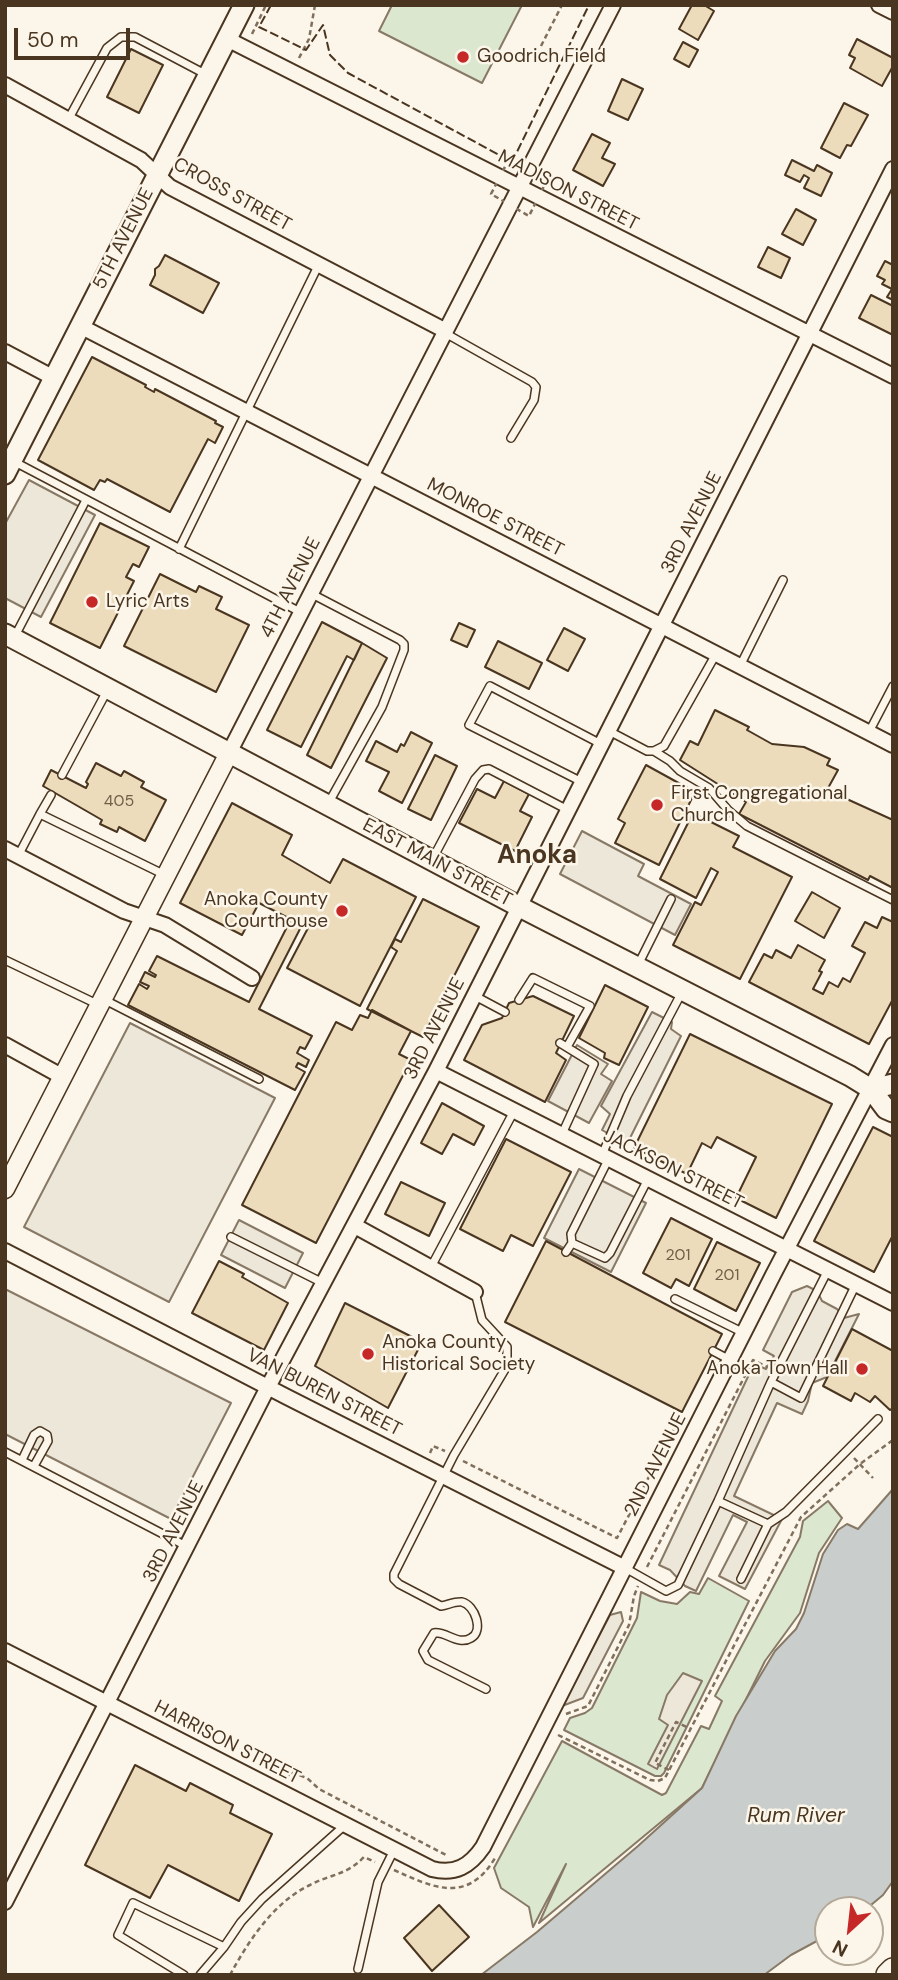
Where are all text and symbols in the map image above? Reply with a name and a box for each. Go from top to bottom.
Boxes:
scale bar [18,14,133,58]
text: 50 m [27,26,78,54]
place label: Goodrich Field [477,46,606,68]
marker: Goodrich Field [455,49,471,65]
street label: MADISON STREET [494,146,642,236]
street label: CROSS STREET [169,153,295,237]
street label: 5TH AVENUE [89,185,159,293]
street label: 3RD AVENUE [657,468,727,578]
street label: MONROE STREET [423,474,567,562]
street label: 4TH AVENUE [256,534,326,642]
place label: Lyric Arts [106,591,190,613]
marker: Lyric Arts [84,594,100,610]
place label: First Congregational Church [671,783,848,827]
house number: 405 [104,792,134,812]
marker: First Congregational Church [649,797,665,813]
street label: EAST MAIN STREET [358,814,516,912]
district label: Anoka [497,840,577,872]
place label: Anoka County Courthouse [204,889,328,933]
marker: Anoka County Courthouse [334,903,350,919]
street label: 3RD AVENUE [400,974,470,1084]
street label: JACKSON STREET [599,1125,747,1215]
house number: 201 [666,1246,690,1266]
house number: 201 [715,1266,739,1286]
place label: Anoka County Historical Society [382,1332,535,1376]
street label: VAN BUREN STREET [243,1344,405,1442]
marker: Anoka County Historical Society [360,1346,376,1362]
place label: Anoka Town Hall [706,1358,848,1380]
marker: Anoka Town Hall [854,1361,870,1377]
street label: 2ND AVENUE [620,1410,692,1520]
street label: 3RD AVENUE [139,1477,209,1587]
street label: HARRISON STREET [150,1696,304,1790]
water label: Rum River [747,1803,845,1829]
north arrow [814,1896,884,1966]
text: N [828,1934,852,1963]

